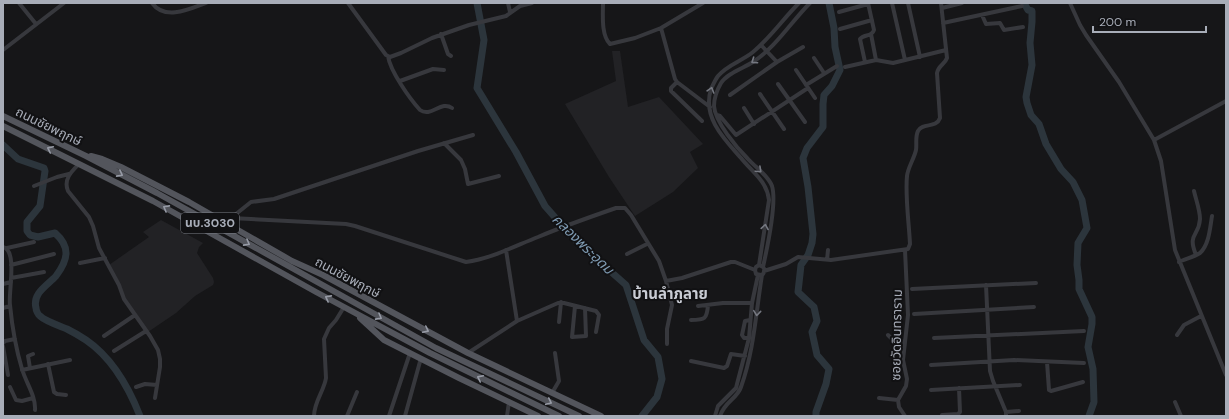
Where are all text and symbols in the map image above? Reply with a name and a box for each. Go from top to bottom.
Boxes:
scale bar [1093,8,1206,34]
text: 200 m [1099,14,1136,30]
one-way arrow [751,56,758,64]
one-way arrow [706,86,715,93]
street label: ถนนชัยพฤกษ์ [13,103,85,150]
one-way arrow [46,146,54,154]
one-way arrow [754,165,762,173]
one-way arrow [116,169,123,177]
one-way arrow [162,205,170,212]
water label: คลองพระอุดม [548,210,619,279]
road number: นบ.3030 [181,213,239,233]
one-way arrow [760,224,769,230]
one-way arrow [242,238,250,246]
street label: ถนนชัยพฤกษ์ [312,253,383,302]
district label: บ้านลำภูลาย [632,284,708,304]
street label: ซอยวัดอินทราราม [887,289,906,381]
one-way arrow [325,296,332,303]
one-way arrow [752,310,761,316]
one-way arrow [375,313,383,320]
one-way arrow [421,326,429,333]
one-way arrow [477,375,485,383]
one-way arrow [545,397,552,405]

